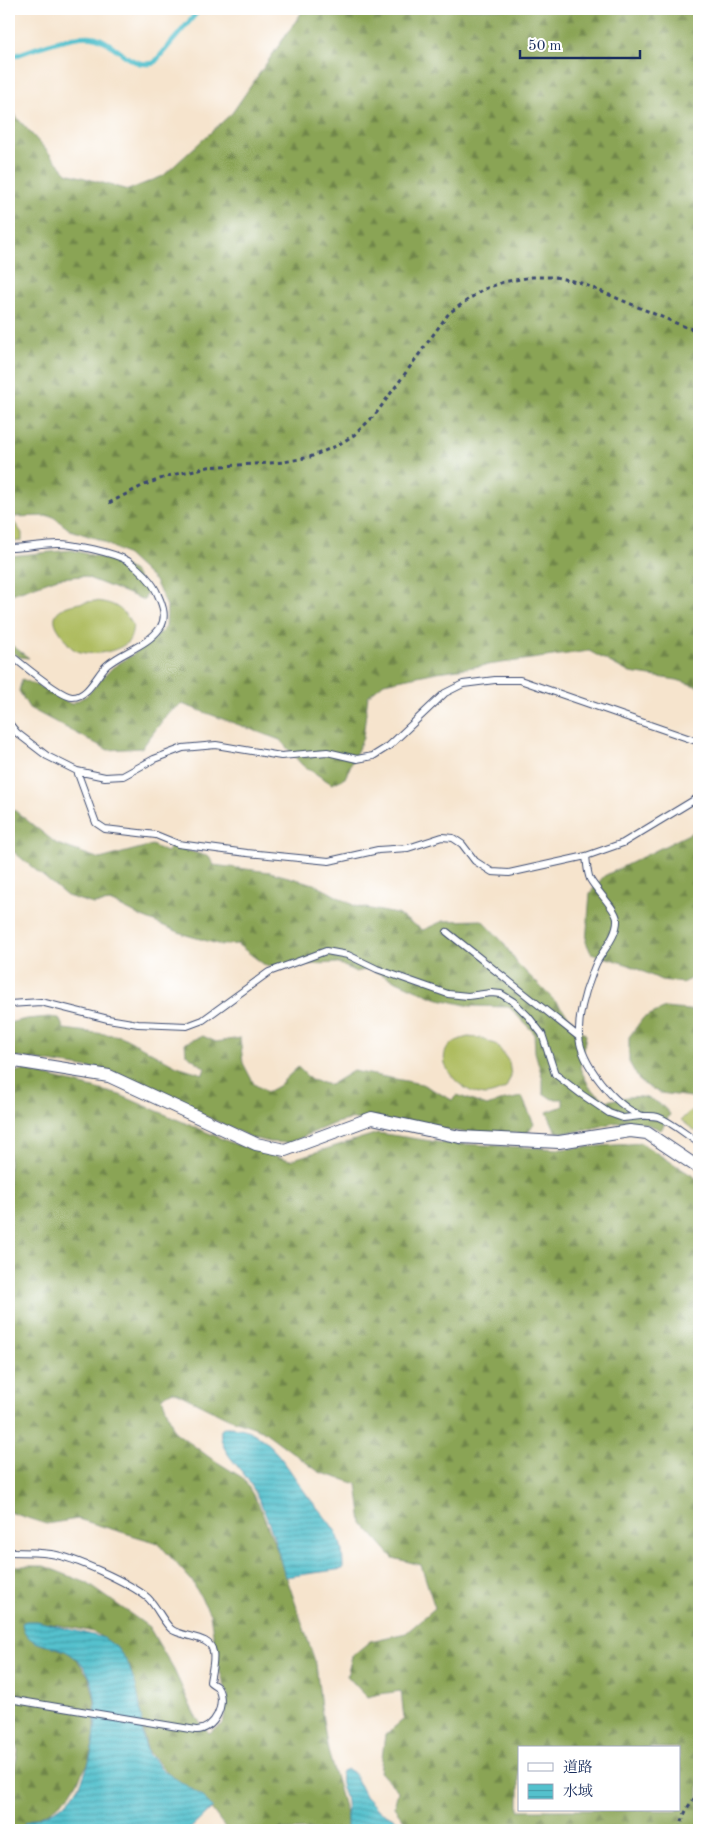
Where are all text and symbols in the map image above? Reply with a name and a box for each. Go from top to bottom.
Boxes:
scale bar [520,28,640,60]
text: 50 m [528,39,562,54]
legend [518,1746,680,1812]
text: 道路 [563,1759,593,1776]
text: 水域 [563,1783,593,1800]

